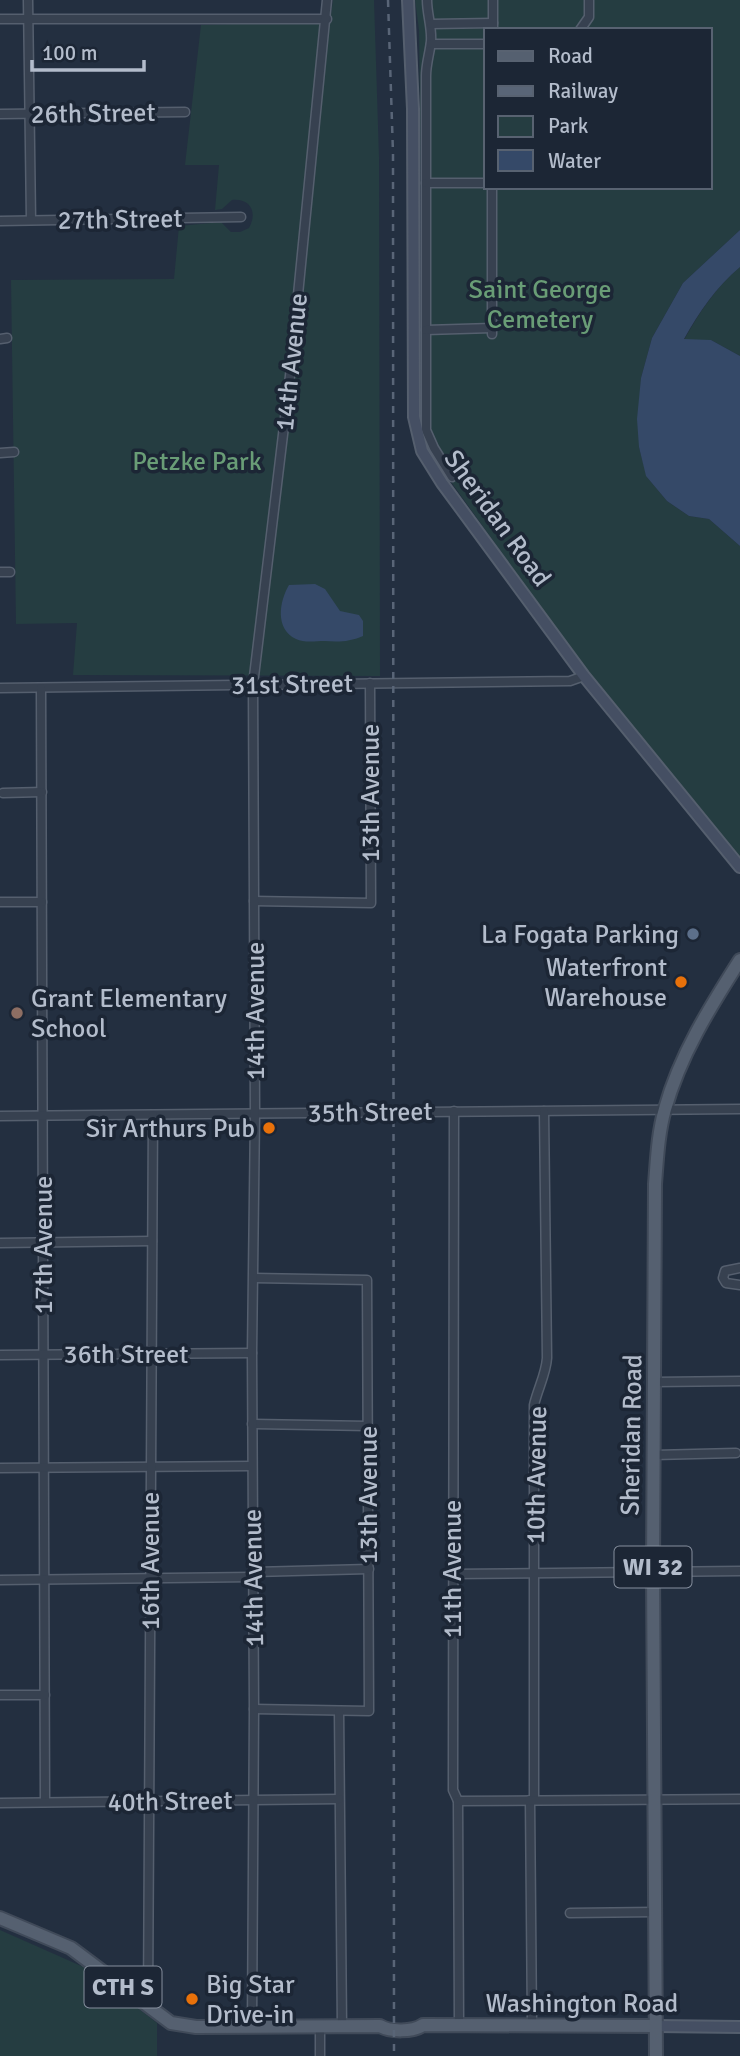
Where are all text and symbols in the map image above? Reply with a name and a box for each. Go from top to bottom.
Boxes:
scale bar [32,28,144,72]
legend [484,28,712,189]
text: 100 m [42,40,97,66]
text: Road [548,43,593,69]
text: Railway [548,78,618,104]
street label: 26th Street [30,97,156,131]
text: Park [548,113,589,139]
text: Water [548,148,601,174]
street label: 27th Street [57,203,183,237]
park label: Saint George Cemetery [468,274,612,336]
street label: 14th Avenue [269,292,315,433]
street label: Sheridan Road [437,444,558,593]
park label: Petzke Park [132,446,262,478]
street label: 31st Street [231,668,353,702]
street label: 13th Avenue [355,724,387,862]
place label: La Fogata Parking [481,919,679,951]
marker: La Fogata Parking [685,926,701,942]
street label: 14th Avenue [240,942,272,1080]
place label: Waterfront Warehouse [544,952,667,1014]
marker: Waterfront Warehouse [673,974,689,990]
place label: Grant Elementary School [31,983,227,1045]
marker: Grant Elementary School [9,1005,25,1021]
street label: 35th Street [307,1096,433,1130]
place label: Sir Arthurs Pub [86,1113,255,1145]
marker: Sir Arthurs Pub [261,1120,277,1136]
street label: 17th Avenue [28,1176,60,1314]
street label: 36th Street [64,1339,188,1371]
street label: Sheridan Road [615,1354,649,1516]
street label: 10th Avenue [520,1406,554,1544]
street label: 13th Avenue [353,1426,385,1564]
street label: 16th Avenue [135,1492,167,1630]
street label: 11th Avenue [437,1500,469,1638]
street label: 14th Avenue [237,1509,271,1647]
road number: WI 32 [614,1546,692,1588]
street label: 40th Street [107,1785,233,1819]
road number: CTH S [85,1966,162,2008]
place label: Big Star Drive-in [206,1969,295,2031]
street label: Washington Road [486,1988,678,2020]
marker: Big Star Drive-in [184,1991,200,2007]

